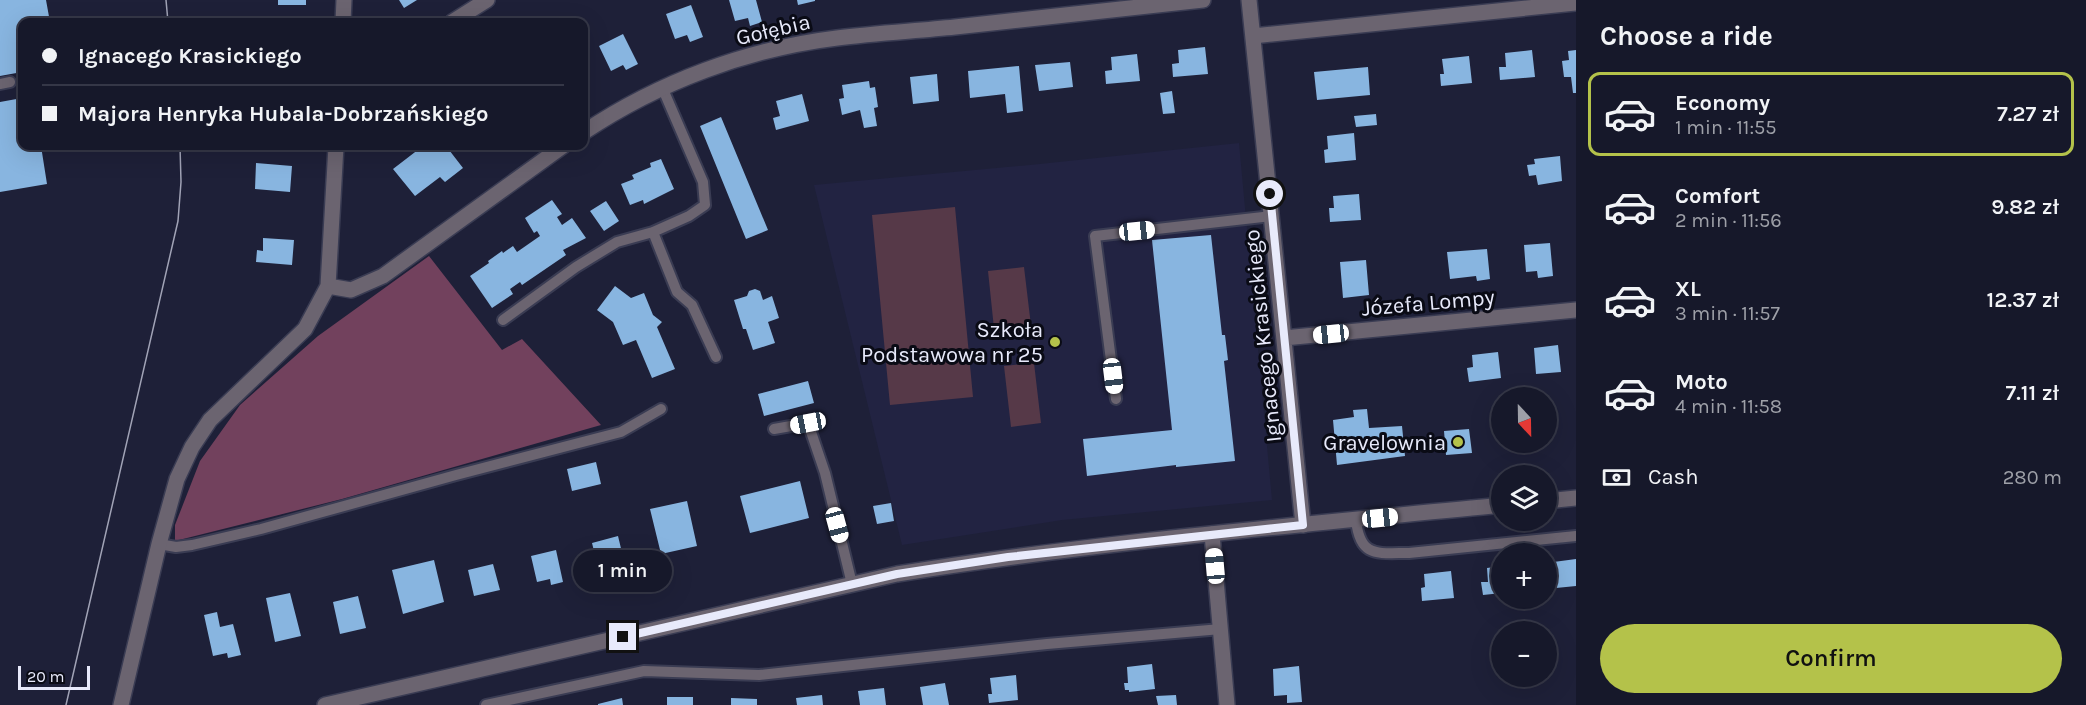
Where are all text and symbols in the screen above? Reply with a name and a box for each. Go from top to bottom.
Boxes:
street label: Gołębia [734,9,813,51]
text: Choose a ride [1600,20,1773,52]
text: Ignacego Krasickiego [78,43,302,69]
icon: car [1603,87,1657,141]
text: Economy [1675,90,1770,116]
text: Majora Henryka Hubala-Dobrzańskiego [78,101,488,127]
text: 7.27 zł [1997,101,2059,127]
text: 1 min · 11:55 [1675,116,1777,139]
route start [1256,180,1283,207]
icon: car [1603,180,1657,234]
text: Comfort [1675,183,1760,209]
text: 9.82 zł [1991,194,2059,220]
text: 2 min · 11:56 [1675,209,1782,232]
car [1118,220,1156,242]
street label: Ignacego Krasickiego [1239,228,1287,444]
icon: car [1603,273,1657,327]
text: XL [1675,276,1701,302]
street label: Józefa Lompy [1360,284,1496,322]
text: 12.37 zł [1987,287,2059,313]
text: 3 min · 11:57 [1675,302,1780,325]
place label: Szkoła Podstawowa nr 25 [861,317,1043,368]
car [1312,323,1350,345]
marker: Szkoła Podstawowa nr 25 [1048,335,1062,349]
car [1102,357,1124,395]
icon: car [1603,366,1657,420]
text: Moto [1675,369,1728,395]
text: 7.11 zł [2006,380,2059,406]
north arrow [1491,387,1557,453]
map controls [1491,387,1557,687]
text: 4 min · 11:58 [1675,395,1782,418]
car [789,411,827,435]
place label: Gravelownia [1323,430,1446,456]
marker: Gravelownia [1451,435,1465,449]
icon: cash [1600,461,1633,494]
text: Cash [1648,464,1698,490]
button: layers [1491,465,1557,531]
text: 280 m [2003,466,2062,489]
car [824,505,850,545]
car [1361,507,1399,529]
button: + [1491,543,1557,609]
car [1204,547,1226,585]
callout: 1 min [574,550,672,592]
text: 1 min [598,559,647,582]
button: − [1491,621,1557,687]
route end [609,623,636,650]
button: Confirm [1600,624,2062,693]
scale bar [18,663,90,690]
text: 20 m [27,667,65,686]

